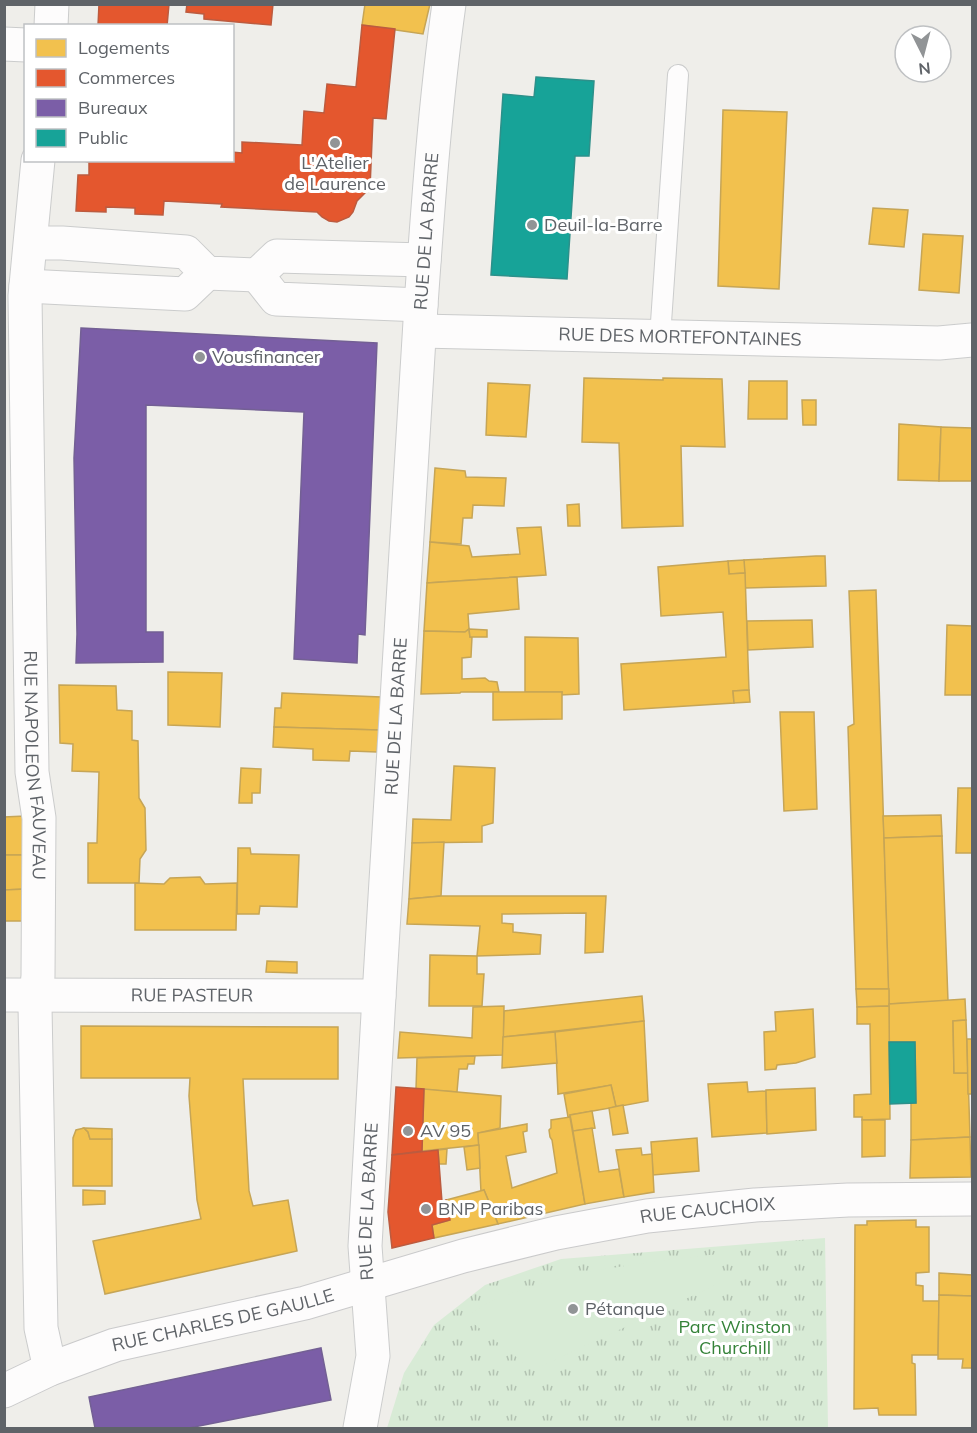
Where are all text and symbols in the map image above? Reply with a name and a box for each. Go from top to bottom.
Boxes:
legend [24,24,234,162]
north arrow [893,24,953,84]
text: Logements [78,36,170,59]
text: N [918,58,932,79]
text: Commerces [78,66,175,89]
text: Bureaux [78,96,148,119]
text: Public [78,126,128,149]
marker: L'Atelier de Laurence [328,136,342,150]
place label: L'Atelier de Laurence [284,151,386,195]
street label: RUE DE LA BARRE [409,152,443,311]
place label: Deuil-la-Barre [544,213,662,236]
marker: Deuil-la-Barre [525,218,539,232]
street label: RUE DES MORTEFONTAINES [558,322,802,351]
place label: Vousfinancer [212,345,321,368]
marker: Vousfinancer [193,350,207,364]
street label: RUE DE LA BARRE [379,637,412,796]
street label: RUE NAPOLEON FAUVEAU [19,650,51,880]
street label: RUE PASTEUR [131,983,253,1007]
place label: AV 95 [420,1119,471,1142]
street label: RUE DE LA BARRE [353,1122,383,1281]
marker: AV 95 [401,1124,415,1138]
street label: RUE CAUCHOIX [638,1192,776,1228]
place label: BNP Paribas [438,1197,544,1220]
marker: BNP Paribas [419,1202,433,1216]
street label: RUE CHARLES DE GAULLE [110,1283,337,1356]
place label: Pétanque [585,1297,665,1320]
marker: Pétanque [566,1302,580,1316]
park label: Parc Winston Churchill [679,1315,791,1359]

